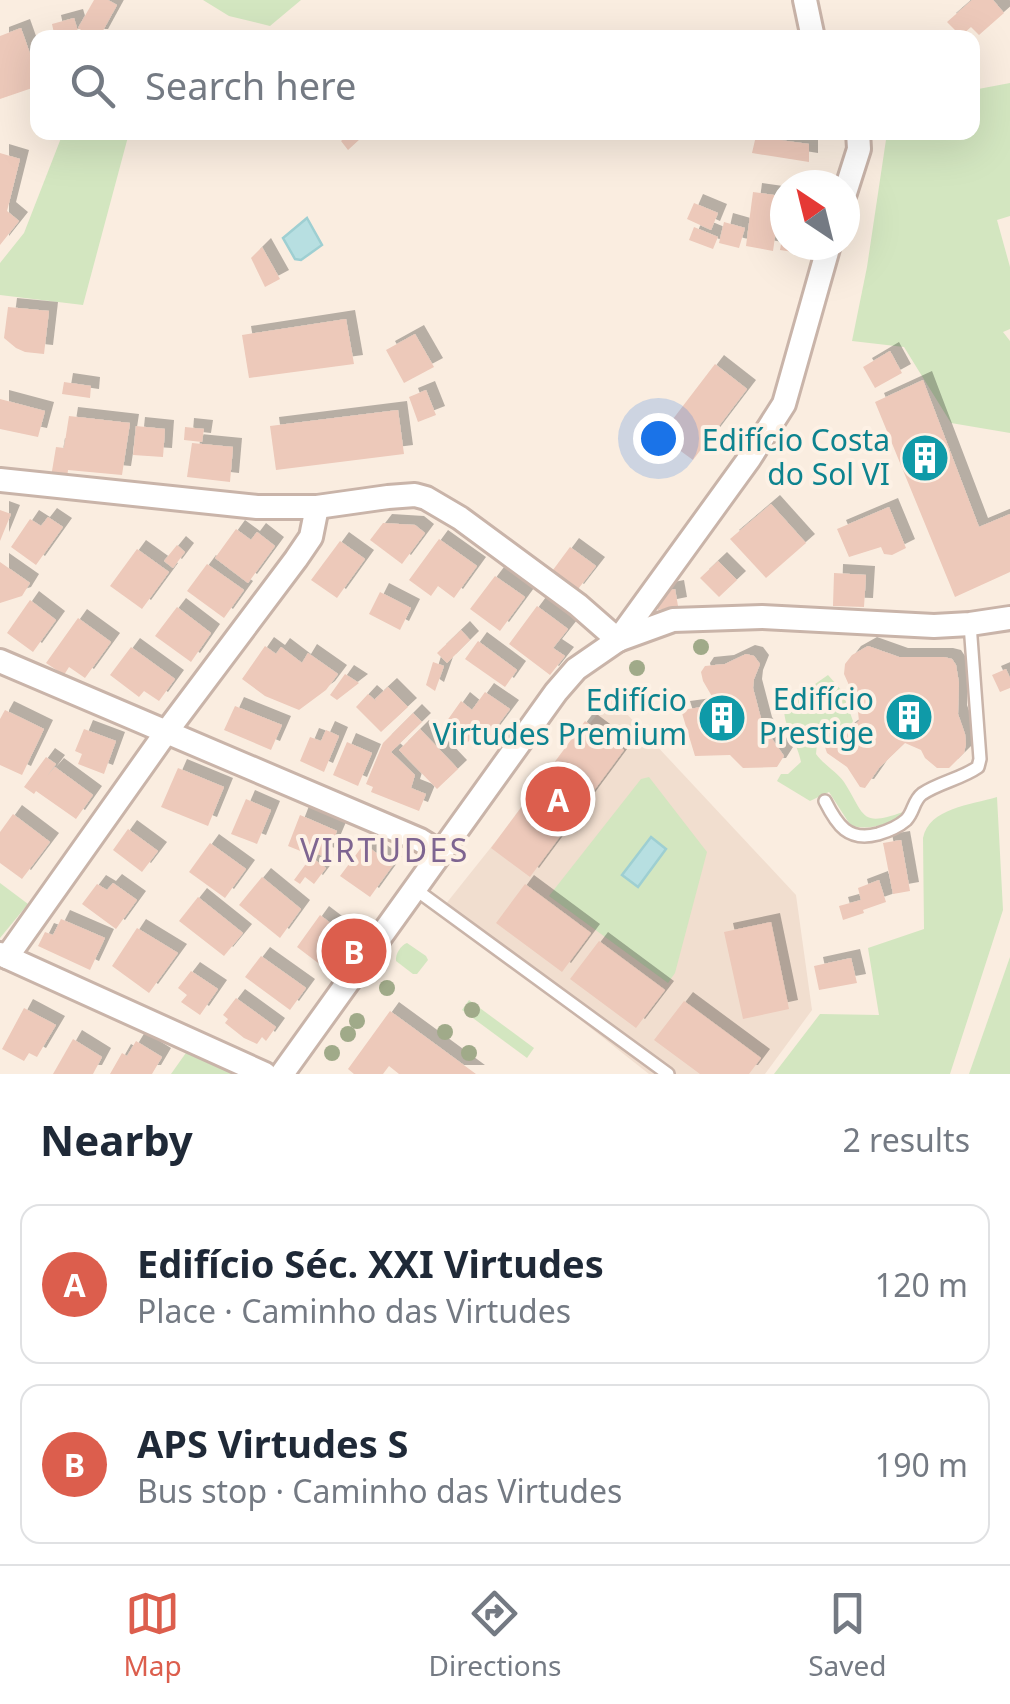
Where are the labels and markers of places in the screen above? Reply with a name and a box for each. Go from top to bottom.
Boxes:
place label: Edifício Costa do Sol VI [702,419,890,494]
building icon: Edifício Costa do Sol VI [899,432,951,484]
place label: Edifício Prestige [759,678,874,753]
place label: Edifício Virtudes Premium [433,679,687,754]
building icon: Edifício Prestige [883,691,935,743]
building icon: Edifício Virtudes Premium [696,692,748,744]
pin: A [526,762,590,836]
pin: B [322,914,386,988]

